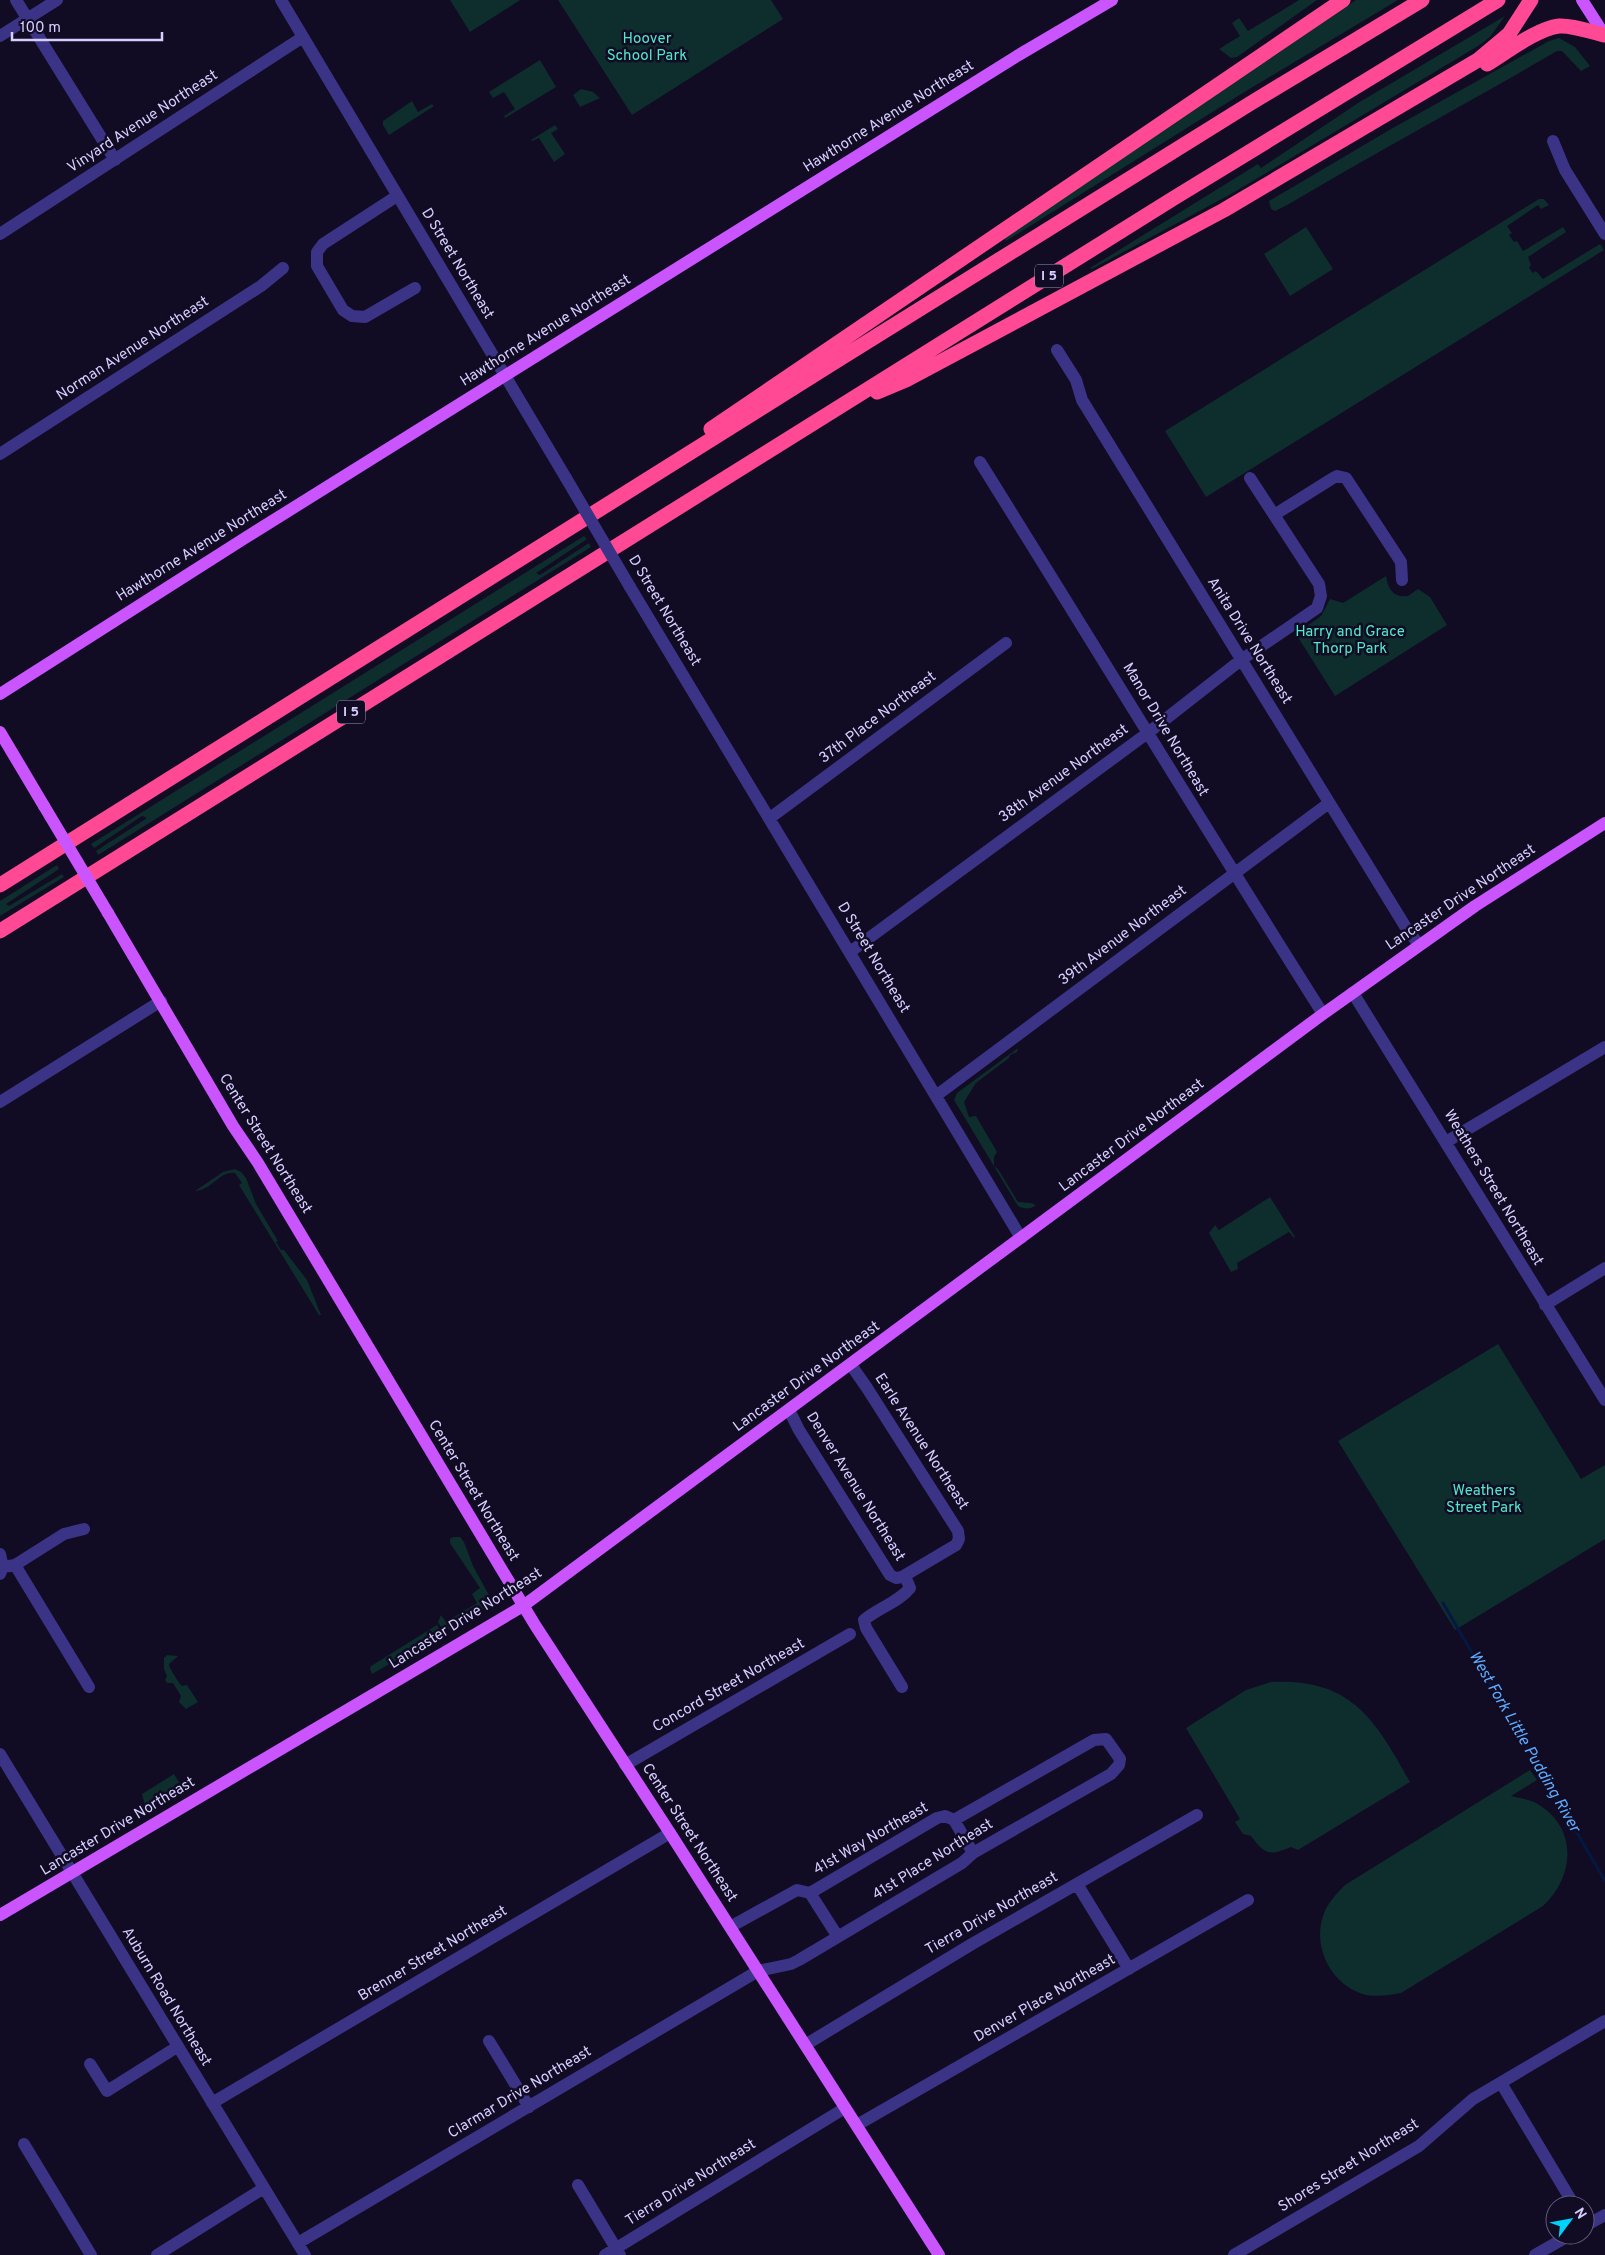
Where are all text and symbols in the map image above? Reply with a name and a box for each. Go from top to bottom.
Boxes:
scale bar [12,10,162,42]
text: 100 m [20,19,61,38]
park label: Hoover School Park [607,30,687,66]
street label: Hawthorne Avenue Northeast [800,57,978,177]
street label: Vinyard Avenue Northeast [64,66,222,178]
street label: D Street Northeast [416,205,498,323]
road number: I 5 [1035,264,1063,288]
street label: Hawthorne Avenue Northeast [457,271,635,391]
street label: Norman Avenue Northeast [53,293,213,405]
street label: Hawthorne Avenue Northeast [113,486,291,606]
street label: D Street Northeast [623,552,705,670]
street label: Anita Drive Northeast [1202,574,1296,708]
park label: Harry and Grace Thorp Park [1295,623,1405,659]
street label: Manor Drive Northeast [1118,660,1212,800]
street label: 37th Place Northeast [816,668,940,768]
road number: I 5 [337,700,365,724]
street label: 38th Avenue Northeast [995,721,1133,827]
street label: Lancaster Drive Northeast [1382,841,1540,955]
street label: 39th Avenue Northeast [1055,882,1191,990]
street label: D Street Northeast [832,899,914,1017]
street label: Center Street Northeast [214,1070,316,1218]
street label: Lancaster Drive Northeast [1056,1075,1208,1197]
street label: Weathers Street Northeast [1439,1106,1547,1270]
street label: Lancaster Drive Northeast [730,1317,884,1437]
street label: Earle Avenue Northeast [870,1370,972,1514]
street label: Denver Avenue Northeast [801,1409,909,1565]
street label: Center Street Northeast [423,1417,523,1565]
park label: Weathers Street Park [1446,1482,1522,1518]
street label: Lancaster Drive Northeast [386,1564,546,1674]
street label: Concord Street Northeast [650,1635,808,1737]
water label: West Fork Little Pudding River [1464,1648,1585,1838]
street label: Center Street Northeast [637,1760,741,1906]
street label: Lancaster Drive Northeast [37,1773,199,1881]
street label: 41st Way Northeast [810,1798,932,1880]
street label: 41st Place Northeast [869,1815,997,1905]
street label: Tierra Drive Northeast [922,1868,1062,1960]
street label: Brenner Street Northeast [355,1902,511,2006]
street label: Auburn Road Northeast [117,1924,215,2070]
street label: Denver Place Northeast [971,1951,1119,2047]
street label: Clarmar Drive Northeast [445,2043,595,2143]
street label: Shores Street Northeast [1275,2115,1423,2217]
street label: Tierra Drive Northeast [622,2135,760,2231]
north arrow [1545,2195,1595,2245]
text: N [1570,2205,1590,2223]

